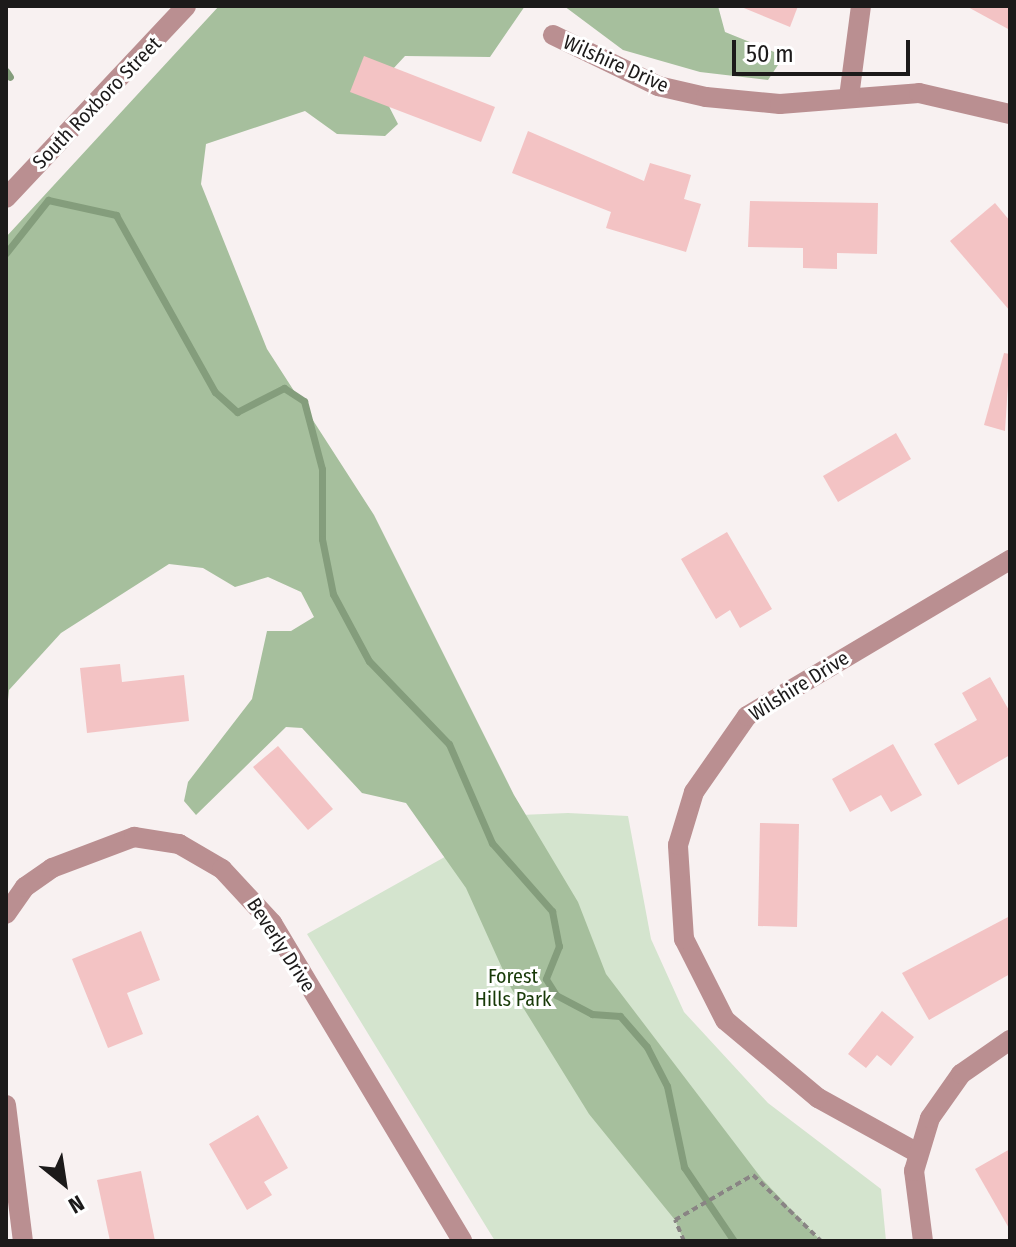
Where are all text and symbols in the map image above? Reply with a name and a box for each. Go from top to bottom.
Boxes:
scale bar [736,24,914,74]
street label: Wilshire Drive [560,30,672,98]
street label: South Roxboro Street [28,32,166,174]
text: 50 m [746,40,794,68]
street label: Wilshire Drive [745,646,853,726]
street label: Beverly Drive [242,893,320,997]
park label: Forest Hills Park [475,965,551,1012]
north arrow [24,1143,104,1223]
text: N [64,1189,89,1219]

